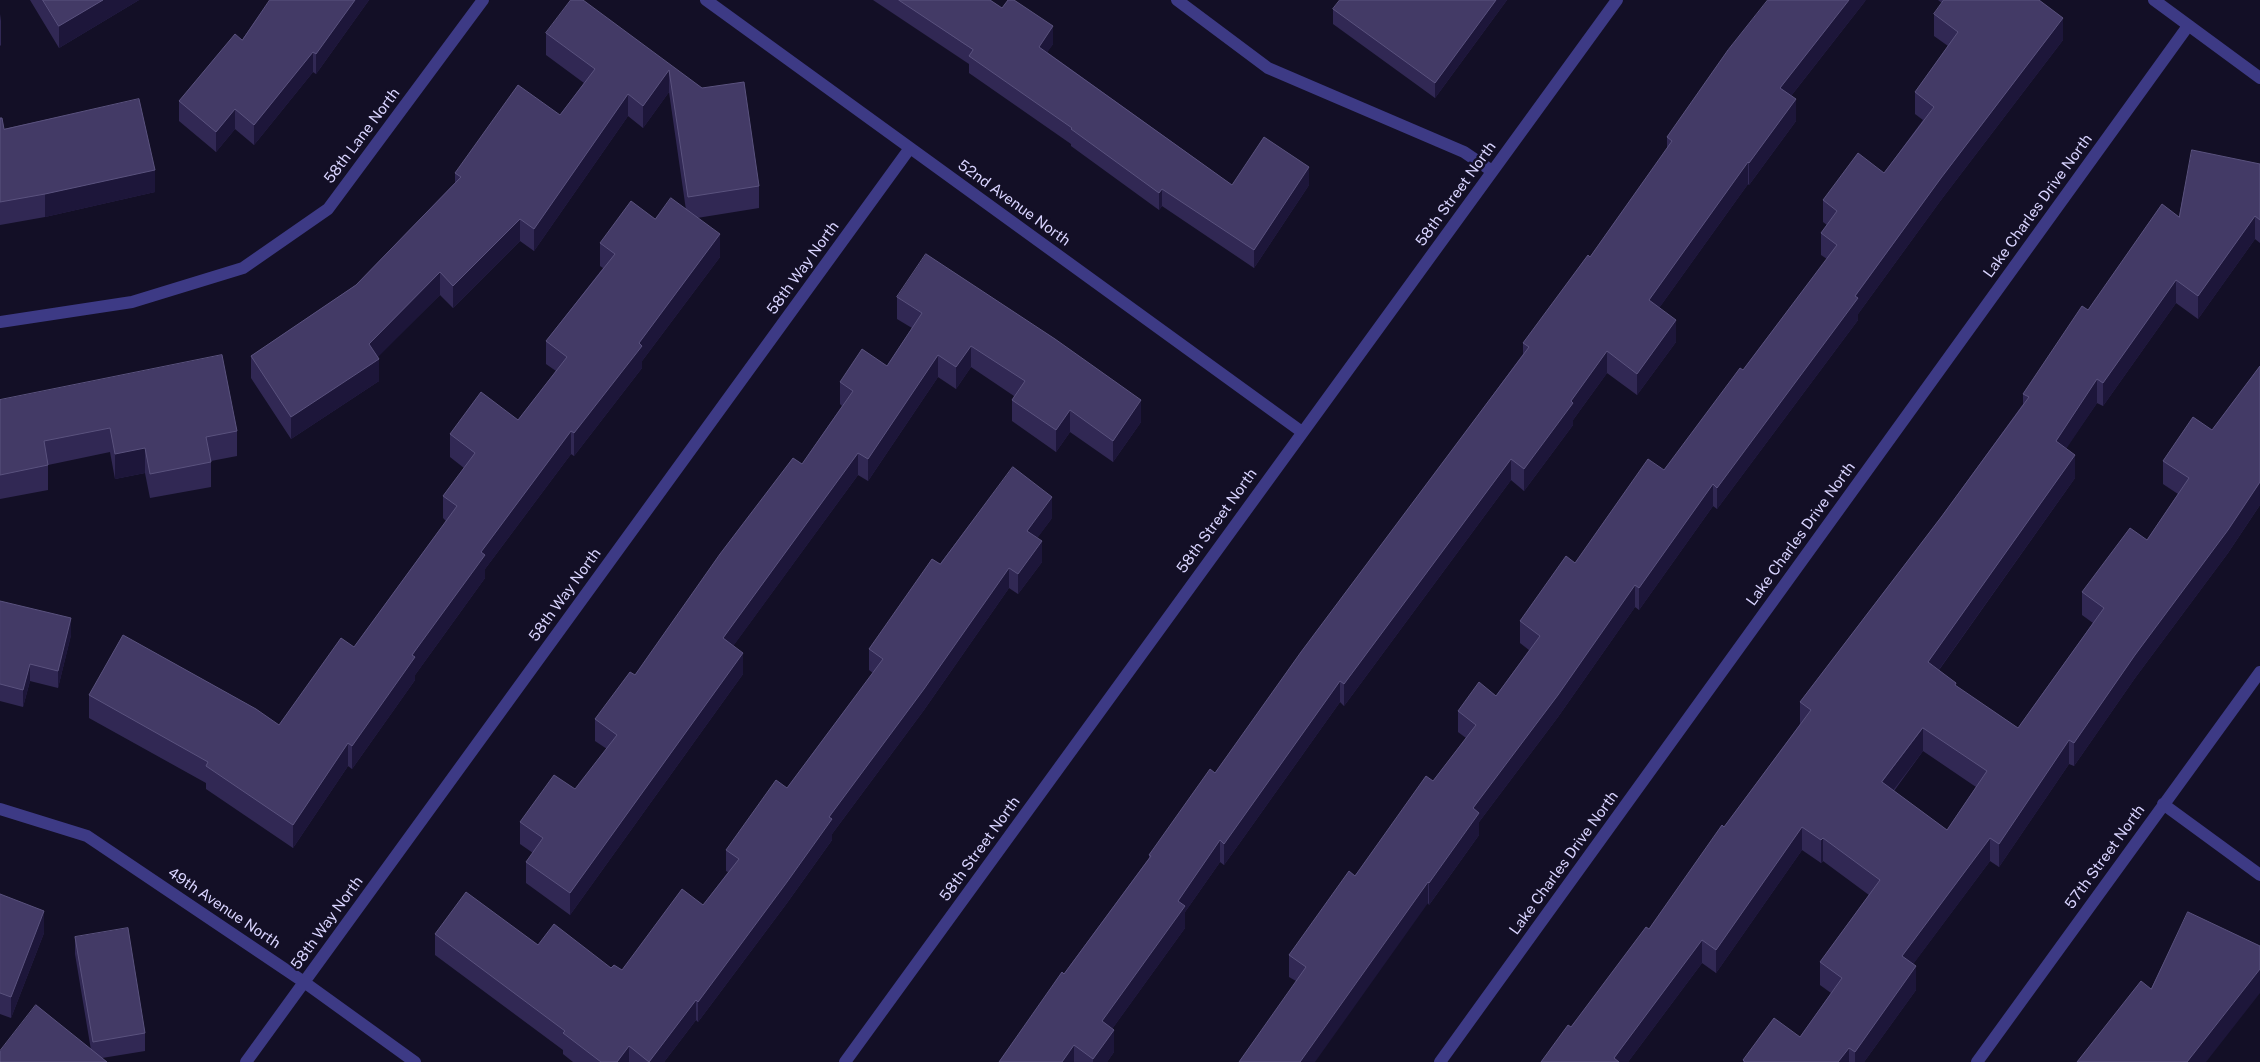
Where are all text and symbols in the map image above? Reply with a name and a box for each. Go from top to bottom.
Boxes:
street label: 58th Lane North [320,85,404,187]
street label: Lake Charles Drive North [1980,131,2096,281]
street label: 58th Street North [1412,138,1500,250]
street label: 52nd Avenue North [954,156,1074,250]
street label: 58th Way North [763,218,843,318]
street label: Lake Charles Drive North [1743,459,1859,609]
street label: 58th Street North [1173,465,1261,577]
street label: 58th Way North [525,545,605,645]
street label: Lake Charles Drive North [1506,788,1622,938]
street label: 58th Street North [936,793,1024,905]
street label: 57th Street North [2061,802,2149,912]
street label: 49th Avenue North [164,864,284,952]
street label: 58th Way North [287,873,367,973]

